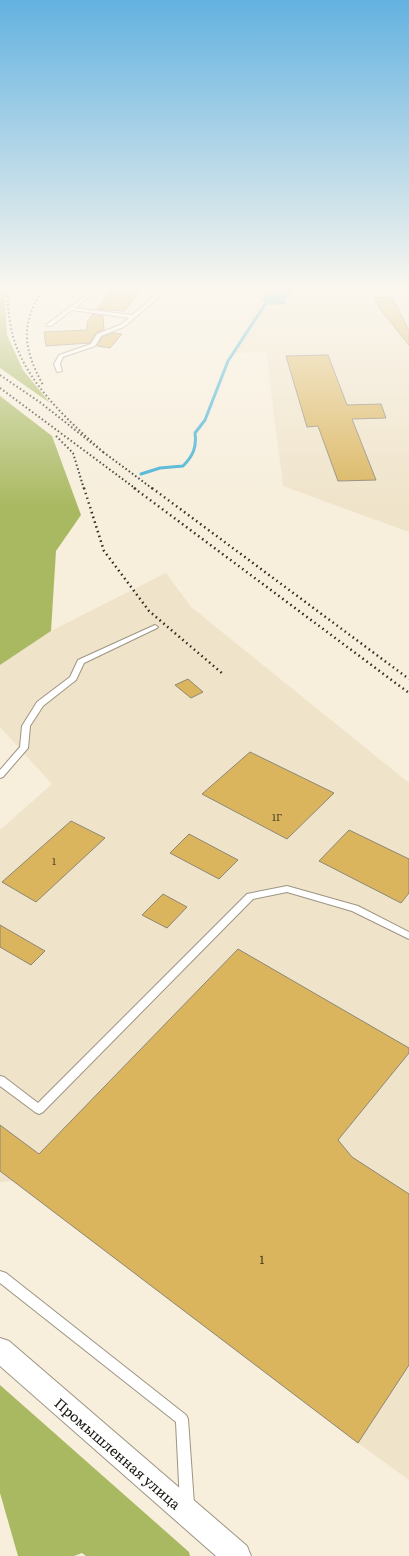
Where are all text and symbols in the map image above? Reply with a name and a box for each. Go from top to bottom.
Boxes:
house number: 1Г [272,809,282,824]
house number: 1 [52,853,56,868]
house number: 1 [260,1250,265,1268]
street label: Промышленная улица [51,1393,186,1514]

